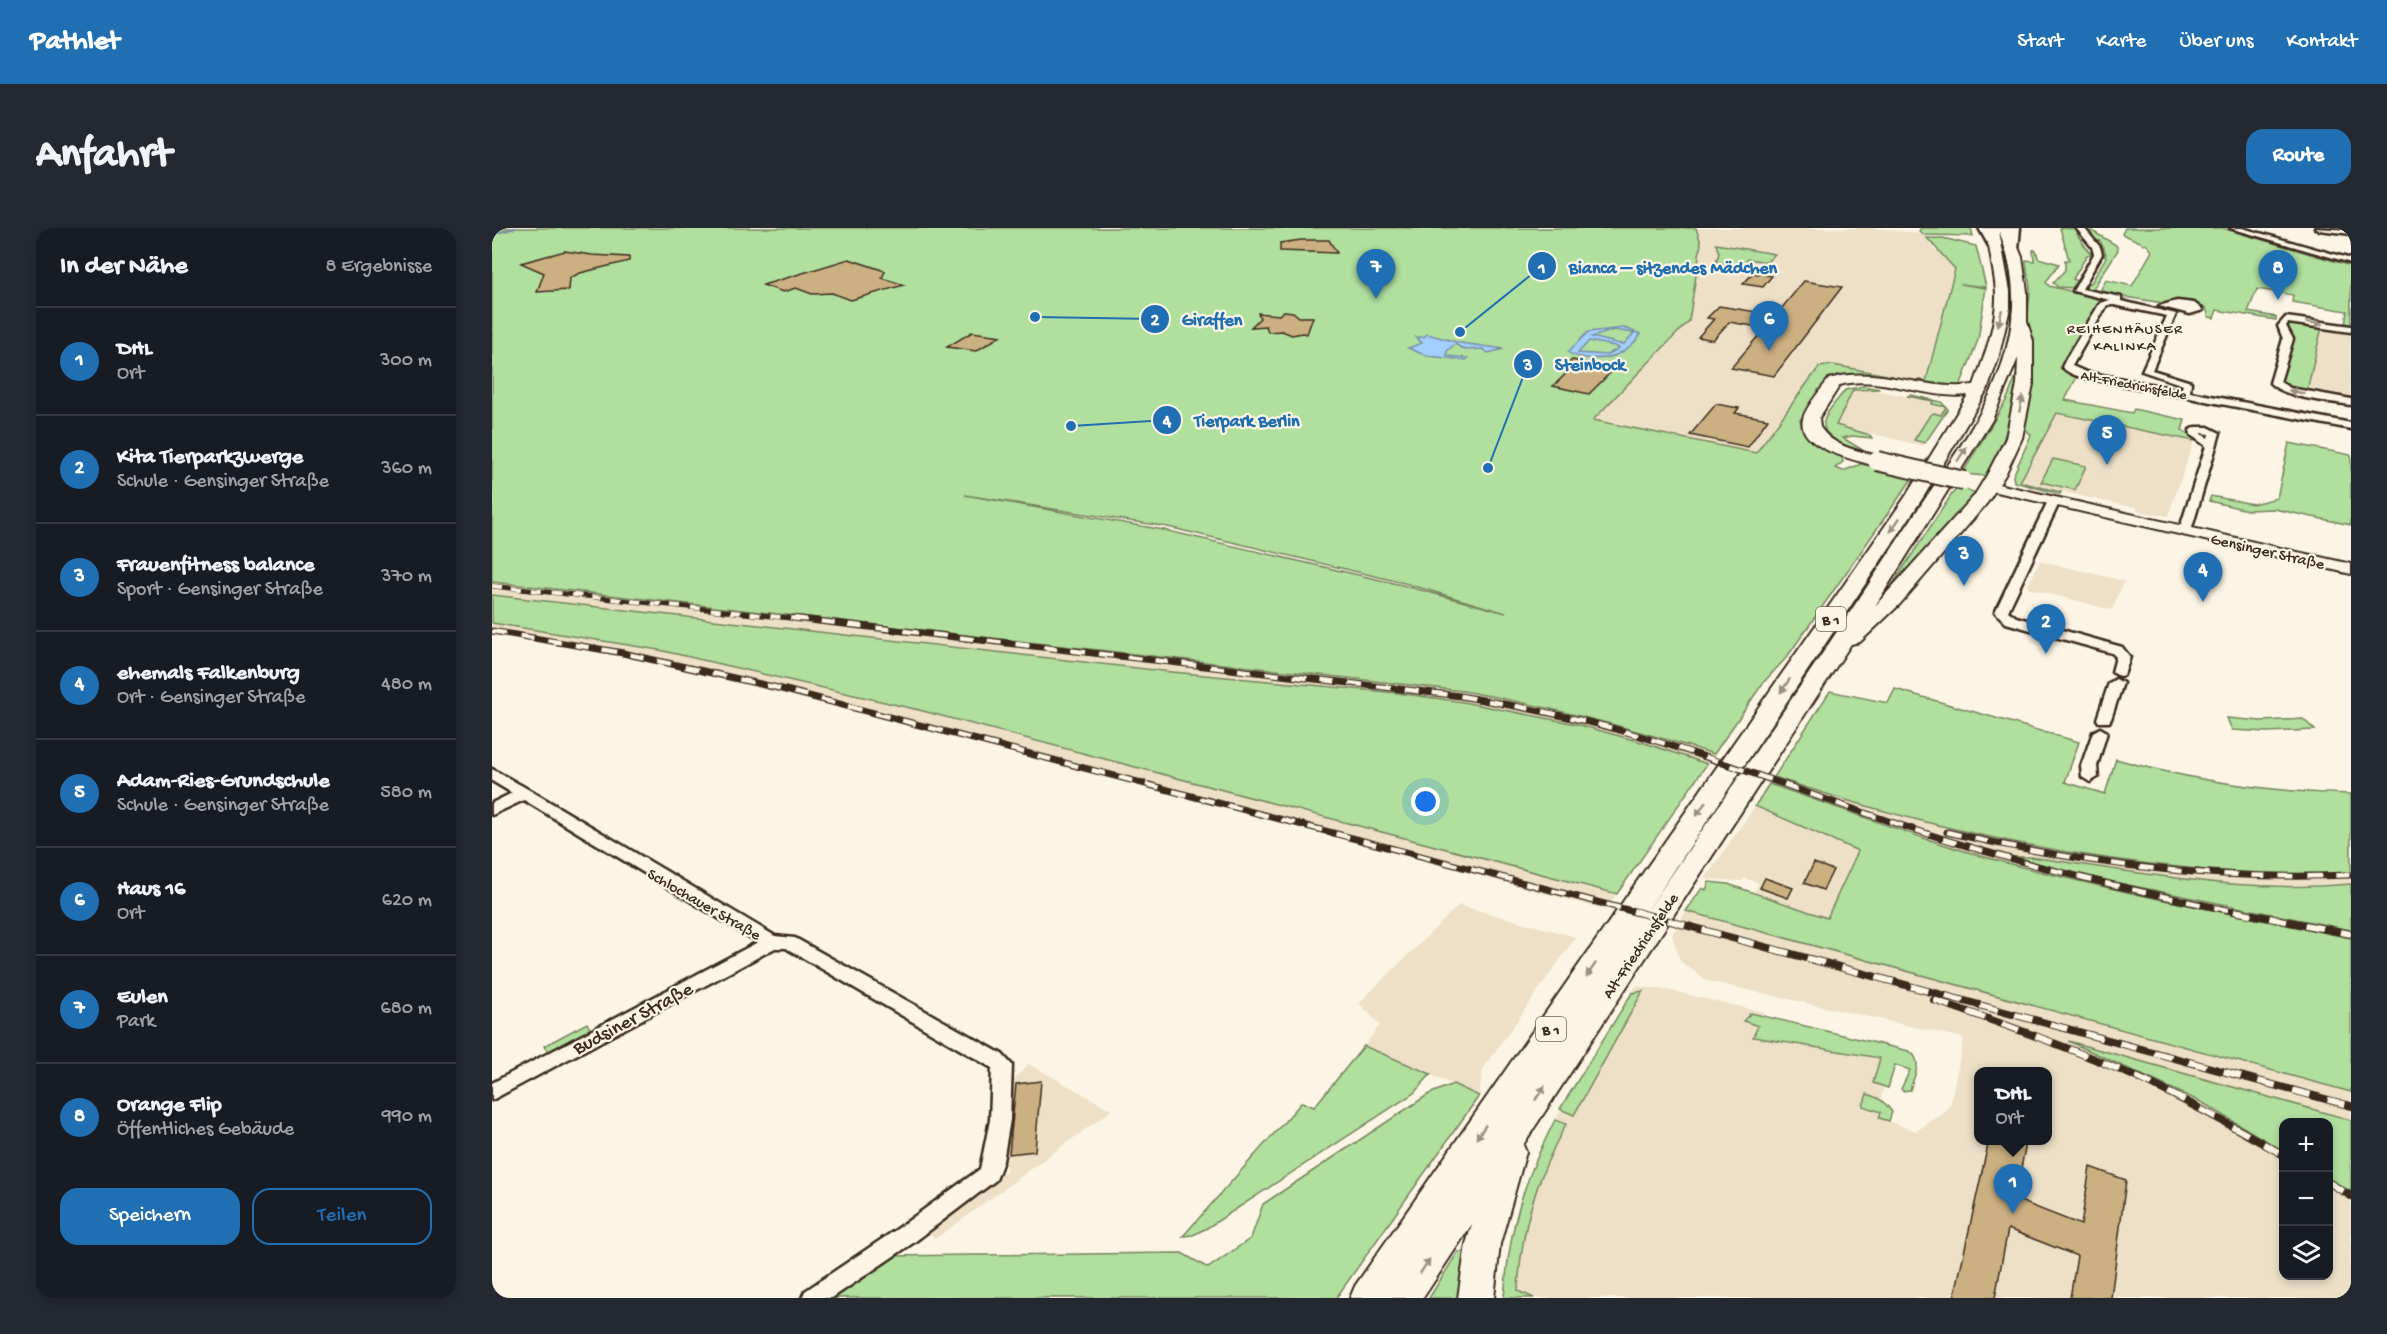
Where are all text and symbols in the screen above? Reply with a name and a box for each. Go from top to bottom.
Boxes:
text: Pathlet [30,26,120,59]
text: Start [2017,30,2063,55]
text: Karte [2096,30,2146,55]
text: Über uns [2179,30,2253,55]
text: Kontakt [2286,30,2357,55]
button: Route [2246,129,2351,184]
text: Anfahrt [36,132,171,181]
callout: Bianca – sitzendes Mädchen [1527,248,1789,284]
pin: 7 [1356,250,1396,299]
pin: 8 [2258,250,2298,300]
text: In der Nähe [60,252,188,283]
text: 8 Ergebnisse [326,256,432,279]
text: 1 [1537,259,1546,280]
text: Bianca – sitzendes Mädchen [1568,259,1778,280]
callout: Giraffen [1140,301,1254,337]
pin: 6 [1750,302,1788,351]
one-way arrow [1995,309,2005,327]
text: 2 [1151,311,1160,332]
text: Giraffen [1182,311,1243,332]
one-way arrow [2304,319,2323,328]
district label: REIHENHÄUSER KALINKA [2067,321,2183,356]
text: DHL [117,337,152,363]
callout: Steinbock [1513,346,1637,382]
text: 1 [75,350,84,373]
text: 300 m [380,350,432,373]
text: 3 [1522,356,1533,377]
text: Steinbock [1555,356,1627,377]
text: Ort [117,363,144,386]
street label: Alt-Friedrichsfelde [2079,368,2189,405]
one-way arrow [2287,387,2306,396]
one-way arrow [2017,395,2026,414]
callout: Tierpark Berlin [1152,402,1311,438]
text: 4 [1162,412,1172,433]
text: Tierpark Berlin [1192,412,1300,433]
pin: 5 [2088,416,2126,465]
text: Kita Tierparkzwerge [117,445,303,471]
one-way arrow [1956,446,1968,462]
text: 2 [75,458,84,481]
text: 360 m [381,458,432,481]
text: Schule · Gensinger Straße [117,471,329,494]
one-way arrow [1890,517,1901,533]
street label: Gensinger Straße [2208,531,2327,576]
pin: 3 [1944,536,1984,586]
pin: 4 [2184,552,2222,602]
text: Frauenfitness balance [117,553,314,579]
text: 3 [74,566,85,589]
text: 370 m [381,566,432,589]
text: Sport · Gensinger Straße [117,579,323,602]
pin: 2 [2026,604,2066,654]
road number: B 1 [1816,607,1846,631]
text: ehemals Falkenburg [117,661,300,687]
text: 4 [75,674,84,697]
text: 480 m [381,674,432,697]
one-way arrow [1780,678,1791,694]
text: Ort · Gensinger Straße [117,687,305,710]
text: Adam-Ries-Grundschule [117,769,330,795]
text: 5 [74,782,85,805]
text: 580 m [380,782,432,805]
your location [1411,787,1440,816]
text: Schule · Gensinger Straße [117,795,329,818]
one-way arrow [1695,801,1707,817]
street label: Schlochauer Straße [643,866,764,947]
text: Haus 16 [117,877,185,903]
text: 6 [74,890,85,913]
text: 620 m [382,890,432,913]
street label: Alt-Friedrichsfelde [1600,890,1685,1003]
text: Ort [117,903,144,926]
one-way arrow [1585,962,1597,978]
street label: Budsiner Straße [569,978,698,1062]
text: Eulen [117,985,168,1011]
text: 7 [74,998,85,1021]
text: 680 m [381,998,432,1021]
text: Park [117,1011,155,1034]
road number: B 1 [1536,1017,1566,1041]
popup [1974,1067,2052,1145]
text: DHL [1996,1082,2030,1108]
one-way arrow [1534,1085,1546,1101]
text: Orange Flip [117,1093,222,1119]
text: 8 [74,1106,85,1129]
text: 990 m [382,1106,432,1129]
text: Ort [1996,1108,2023,1131]
map controls [2279,1118,2333,1280]
button: + [2279,1118,2333,1172]
text: Öffentliches Gebäude [117,1119,294,1142]
one-way arrow [1475,1123,1487,1139]
pin: 1 [1994,1164,2032,1214]
button: − [2279,1172,2333,1226]
button: Speichern [60,1188,240,1245]
button: Teilen [252,1188,432,1245]
button: layers [2279,1226,2333,1280]
one-way arrow [1419,1258,1431,1274]

